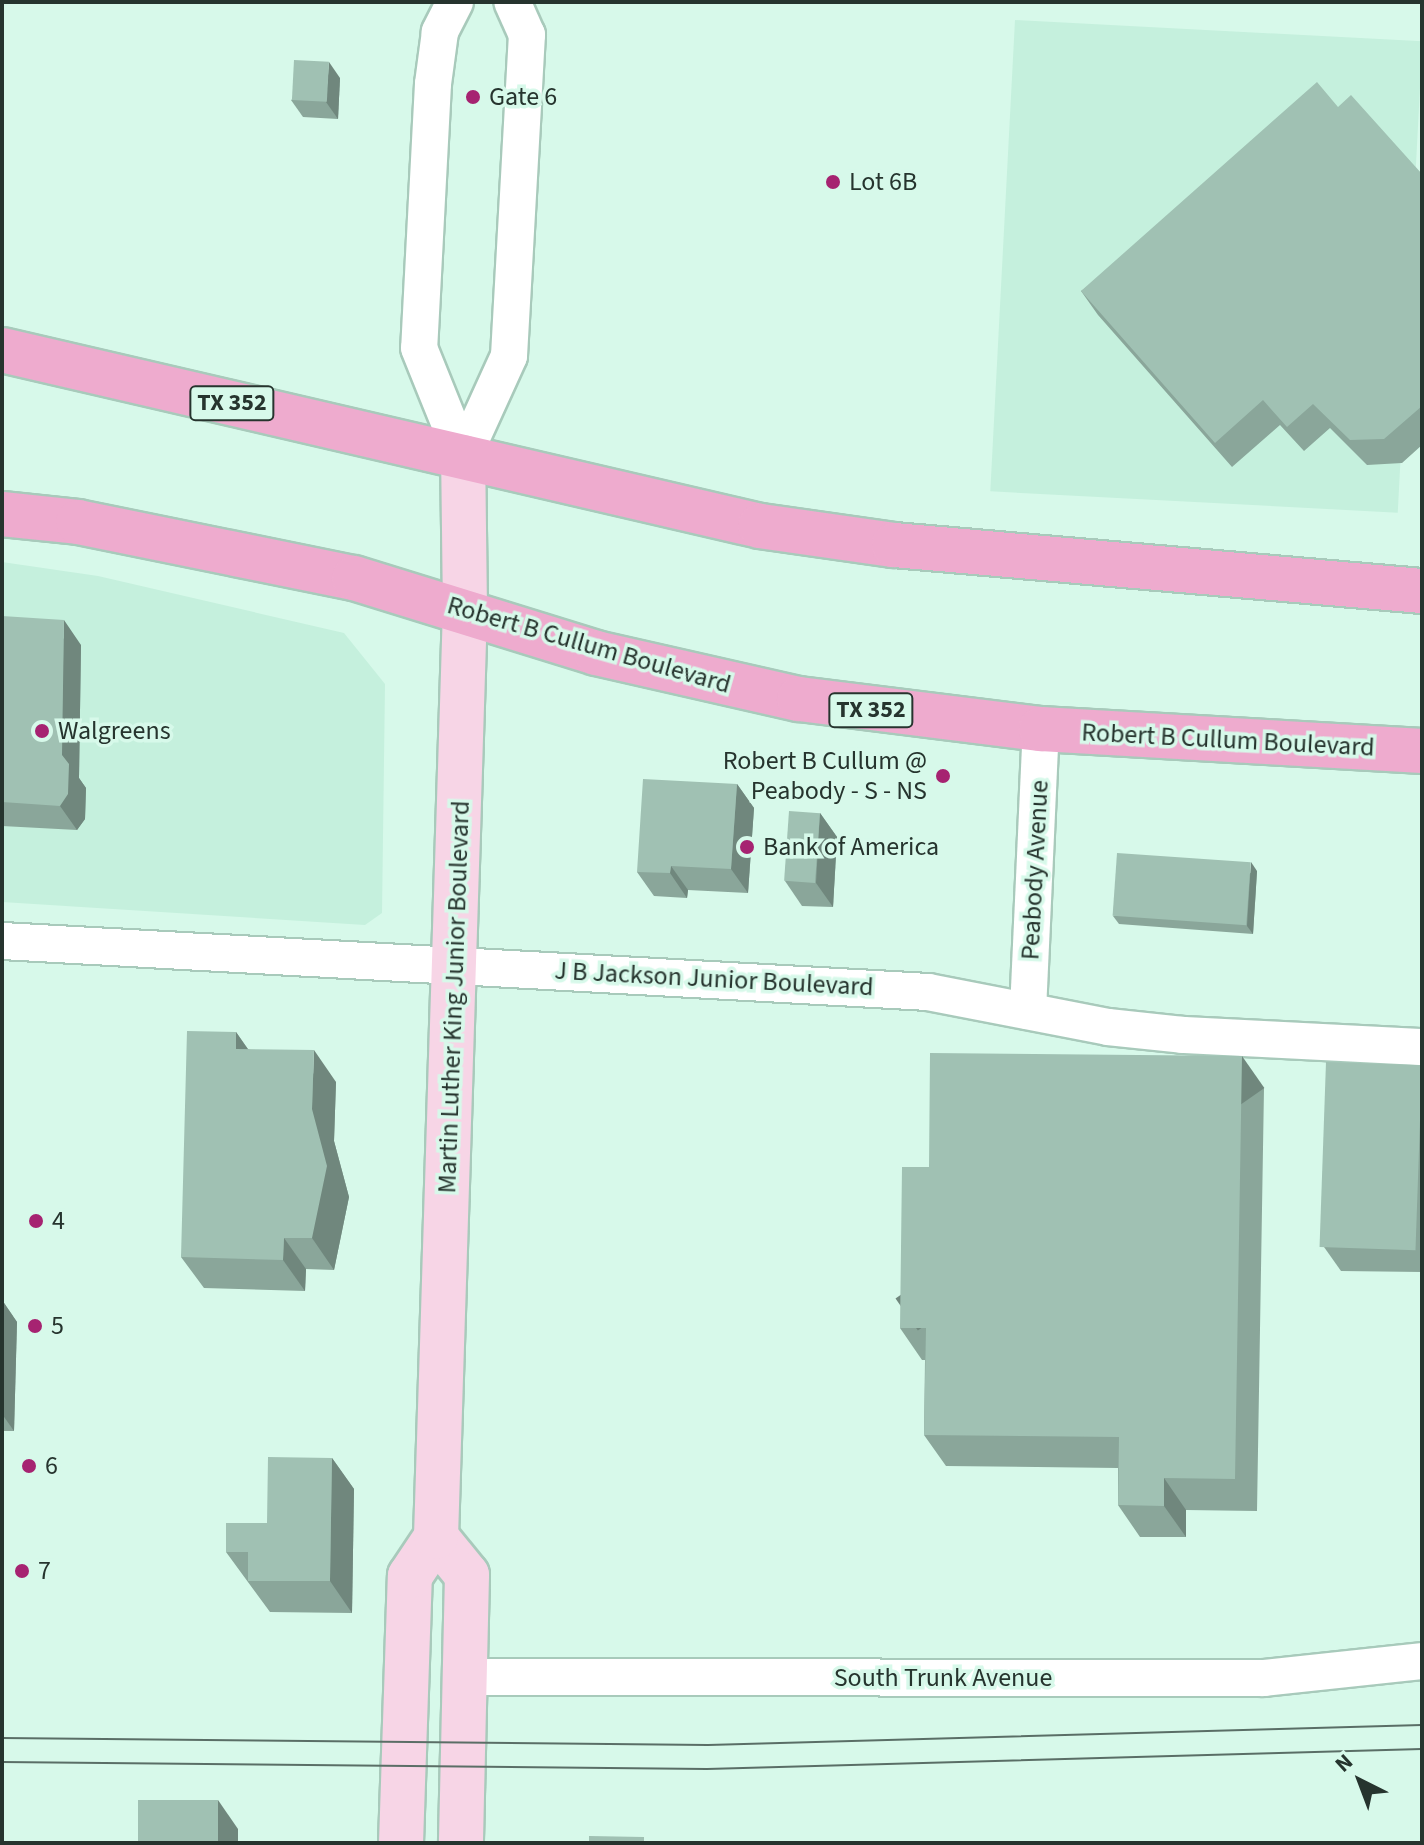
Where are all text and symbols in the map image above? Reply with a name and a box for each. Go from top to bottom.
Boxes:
place label: Gate 6 [489,81,557,113]
marker: Gate 6 [464,88,482,106]
place label: Lot 6B [849,166,917,198]
marker: Lot 6B [824,173,842,191]
road number: TX 352 [188,383,276,423]
street label: Robert B Cullum Boulevard [444,590,734,700]
road number: TX 352 [827,690,915,730]
place label: Walgreens [58,715,171,747]
street label: Robert B Cullum Boulevard [1081,717,1375,763]
marker: Walgreens [33,722,51,740]
place label: Robert B Cullum @ Peabody - S - NS [723,745,927,806]
marker: Robert B Cullum @ Peabody - S - NS [934,767,952,785]
street label: Peabody Avenue [1015,779,1055,961]
street label: Martin Luther King Junior Boulevard [432,800,476,1194]
place label: Bank of America [763,831,939,863]
marker: Bank of America [738,838,756,856]
street label: J B Jackson Junior Boulevard [554,955,874,1003]
place label: 4 [52,1205,65,1237]
marker: 4 [27,1212,45,1230]
place label: 5 [51,1310,64,1342]
marker: 5 [26,1317,44,1335]
place label: 6 [45,1450,58,1482]
marker: 6 [20,1457,38,1475]
place label: 7 [38,1555,51,1587]
marker: 7 [13,1562,31,1580]
street label: South Trunk Avenue [834,1662,1052,1694]
north arrow [1320,1741,1400,1821]
text: N [1328,1746,1360,1780]

